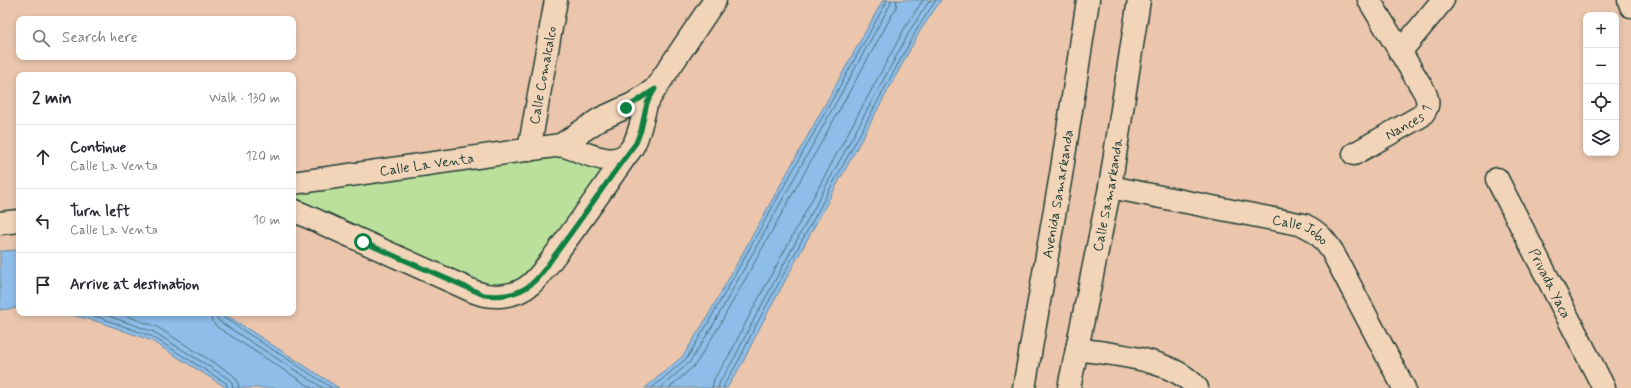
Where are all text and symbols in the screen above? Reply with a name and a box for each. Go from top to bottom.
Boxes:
map controls [1583,12,1619,156]
button: + [1583,12,1619,48]
search box [16,16,296,60]
street label: Calle Comalcalco [526,25,561,126]
icon: search [30,27,52,49]
text: Search here [62,28,138,48]
button: − [1583,48,1619,84]
button: locate [1583,84,1619,120]
text: 2 min [32,87,72,109]
text: Walk · 130 m [209,90,280,107]
route end [617,99,635,117]
street label: Nances 1 [1382,102,1437,145]
button: layers [1583,120,1619,156]
street label: Avenida Samarkanda [1039,128,1078,260]
street label: Calle Samarkanda [1089,137,1128,253]
text: Continue [70,138,126,158]
icon: ahead [32,146,54,168]
text: 120 m [246,148,280,165]
street label: Calle La Venta [378,149,475,181]
text: Calle La Venta [70,158,158,175]
text: Turn left [70,202,130,222]
icon: left [32,210,54,232]
street label: Calle Jobo [1271,211,1332,249]
text: 10 m [253,212,280,229]
text: Calle La Venta [70,222,158,239]
route start [354,233,372,251]
street label: Privada Yaca [1524,246,1575,322]
icon: arrive [32,274,54,296]
text: Arrive at destination [70,275,199,295]

